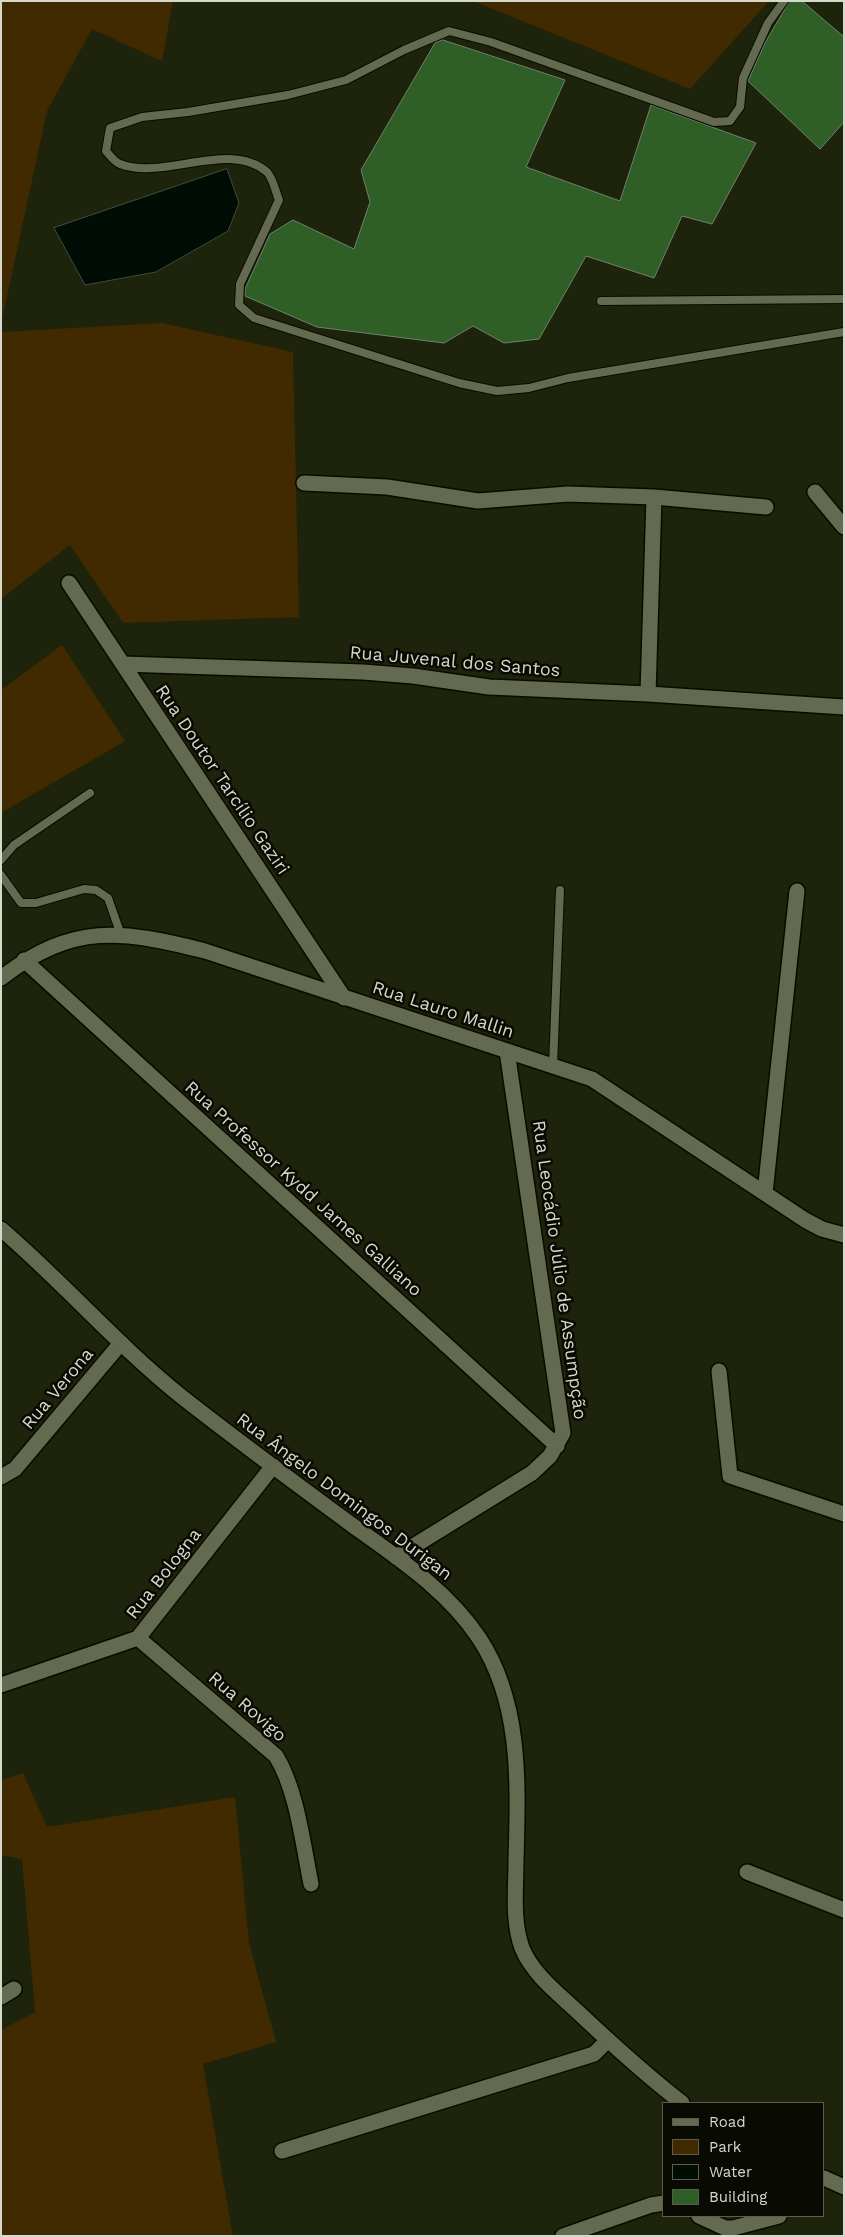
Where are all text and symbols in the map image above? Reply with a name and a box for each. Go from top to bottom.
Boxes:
street label: Rua Juvenal dos Santos [349,642,561,682]
street label: Rua Doutor Tarcílio Gaziri [150,681,294,879]
street label: Rua Lauro Mallin [369,977,517,1043]
street label: Rua Professor Kydd James Galliano [180,1077,426,1301]
street label: Rua Leocádio Júlio de Assumpção [527,1119,591,1421]
street label: Rua Verona [18,1344,98,1434]
street label: Rua Ângelo Domingos Durigan [232,1409,456,1585]
street label: Rua Bologna [122,1524,206,1624]
street label: Rua Rovigo [204,1667,290,1747]
legend [662,2102,825,2217]
text: Road [709,2113,746,2131]
text: Park [709,2138,741,2156]
text: Water [709,2163,752,2181]
text: Building [709,2188,767,2206]

